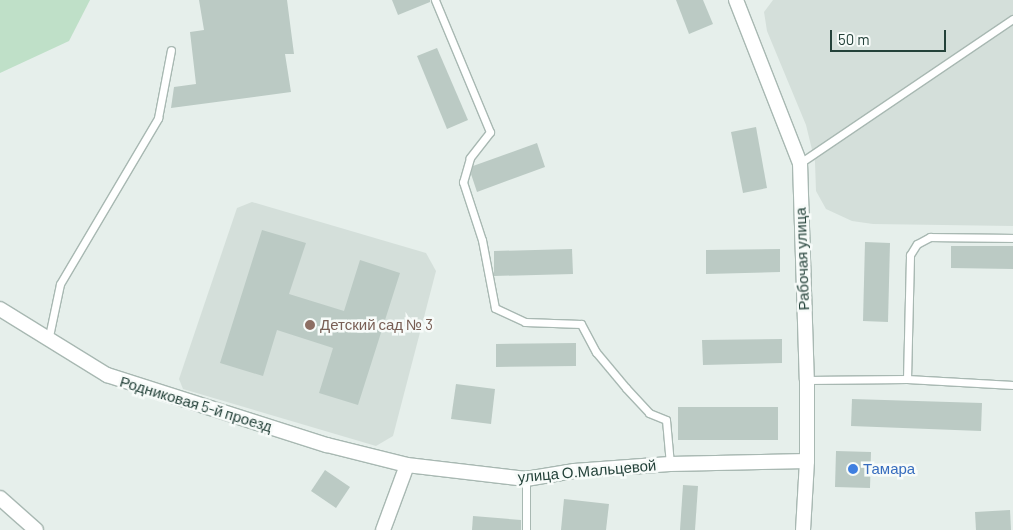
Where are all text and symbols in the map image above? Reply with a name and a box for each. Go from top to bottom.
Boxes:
scale bar [833,20,949,52]
text: 50 m [838,30,870,48]
street label: Рабочая улица [791,207,813,311]
place label: Детский сад № 3 [320,316,433,334]
marker: Детский сад № 3 [304,319,316,331]
street label: Родниковая 5-й проезд [118,372,274,436]
street label: улица О.Мальцевой [517,456,657,486]
place label: Тамара [863,460,915,478]
marker: Тамара [847,463,859,475]

